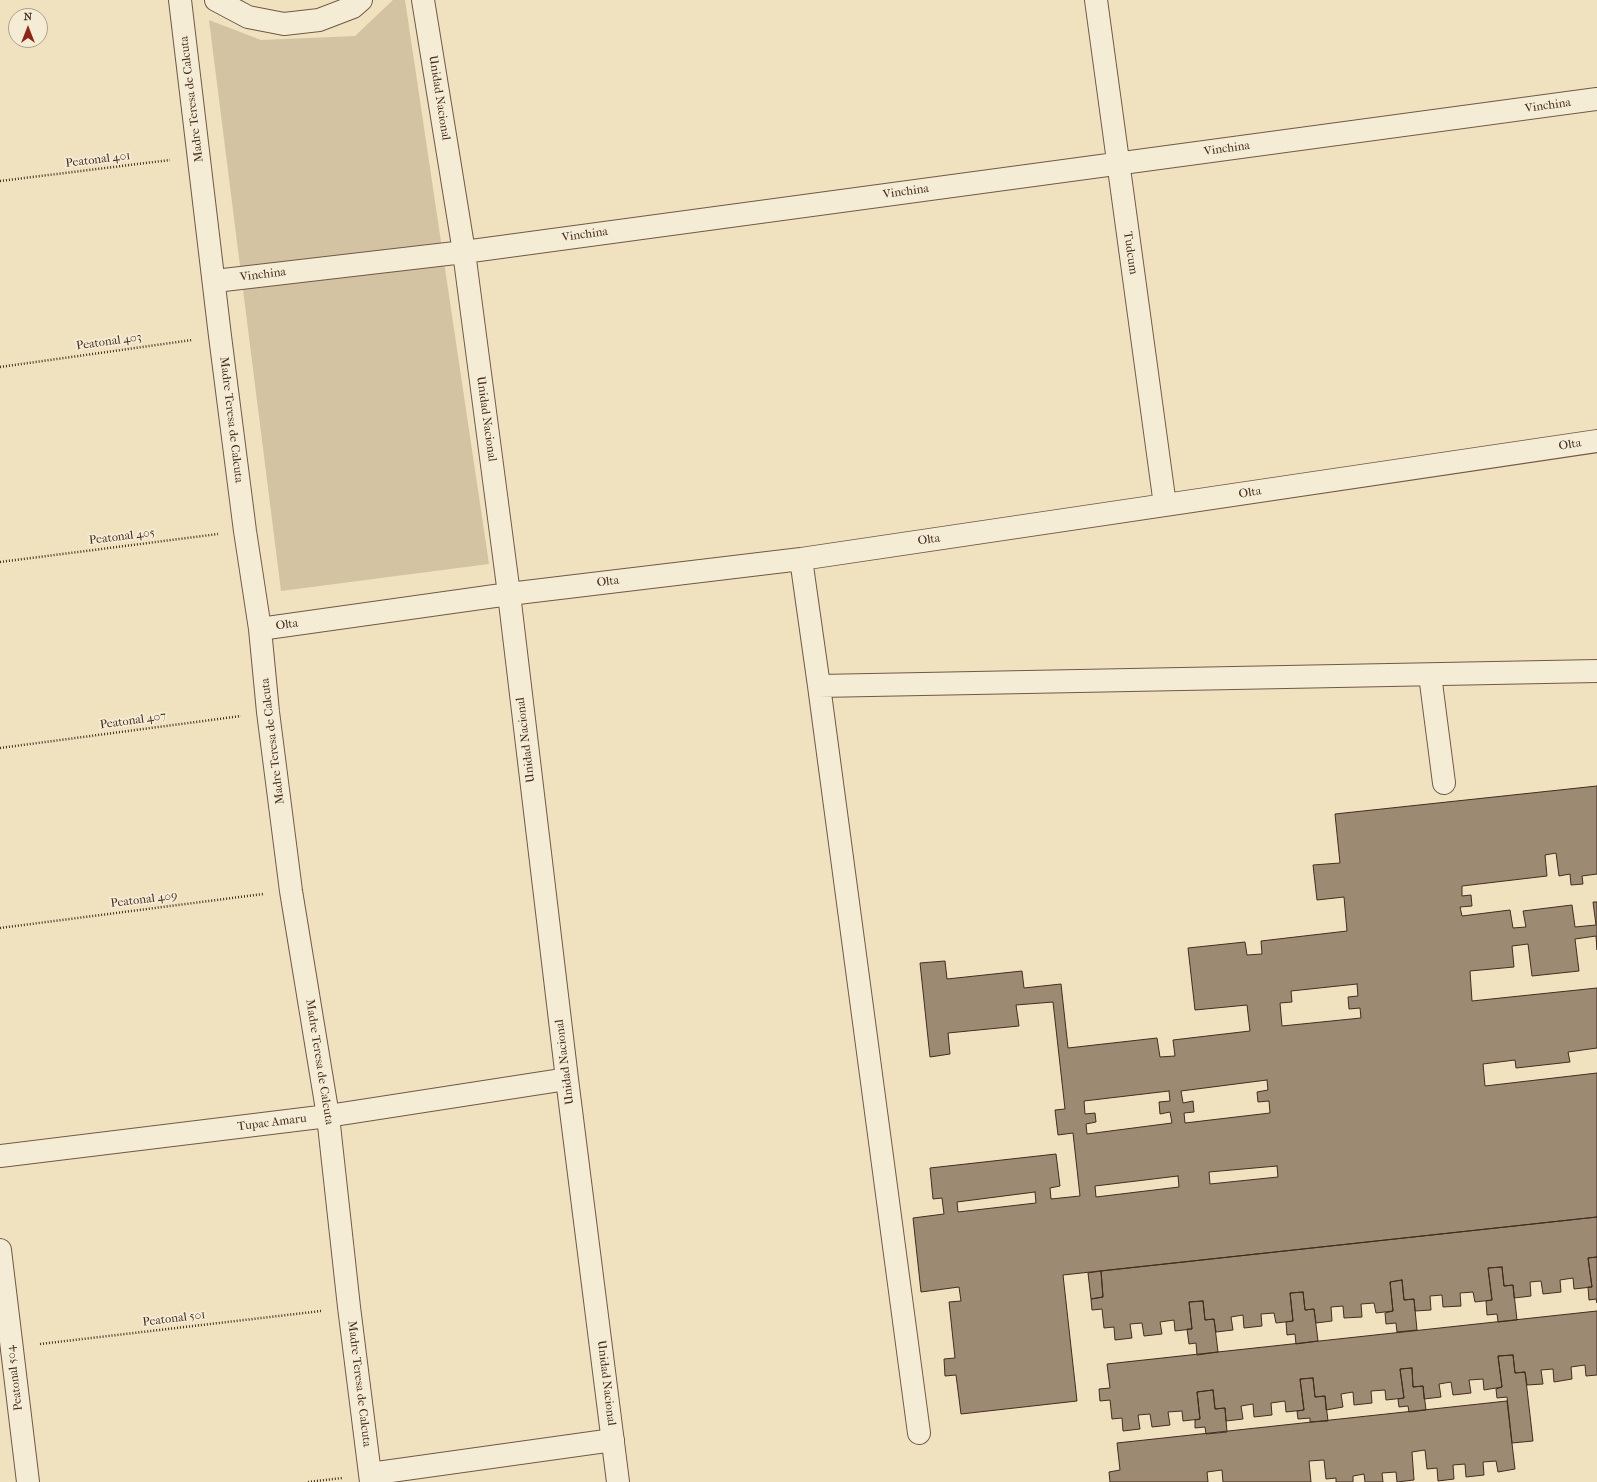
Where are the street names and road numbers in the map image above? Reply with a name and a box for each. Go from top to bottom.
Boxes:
street label: Madre Teresa de Calcuta [177,35,207,163]
street label: Unidad Nacional [425,54,453,142]
street label: Vinchina [1524,96,1572,116]
street label: Vinchina [1203,139,1251,159]
street label: Peatonal 401 [65,149,131,171]
street label: Vinchina [882,182,930,202]
street label: Vinchina [561,225,609,245]
street label: Tudcum [1120,231,1140,275]
street label: Vinchina [239,265,287,285]
street label: Peatonal 403 [75,330,143,354]
street label: Madre Teresa de Calcuta [216,356,246,484]
street label: Unidad Nacional [473,375,499,463]
street label: Olta [1558,436,1582,454]
street label: Olta [1238,484,1262,502]
street label: Peatonal 405 [88,526,156,548]
street label: Olta [917,531,941,549]
street label: Olta [596,573,620,591]
street label: Olta [275,616,299,634]
street label: Madre Teresa de Calcuta [258,677,288,805]
street label: Unidad Nacional [514,696,538,784]
street label: Peatonal 407 [99,709,167,733]
street label: Peatonal 409 [110,889,178,911]
street label: Madre Teresa de Calcuta [302,998,336,1126]
street label: Unidad Nacional [553,1018,577,1106]
street label: Tupac Amaru [236,1112,308,1134]
street label: Peatonal 501 [142,1308,206,1330]
street label: Madre Teresa de Calcuta [344,1320,374,1448]
street label: Unidad Nacional [594,1339,618,1427]
street label: Peatonal 504 [4,1344,26,1412]

